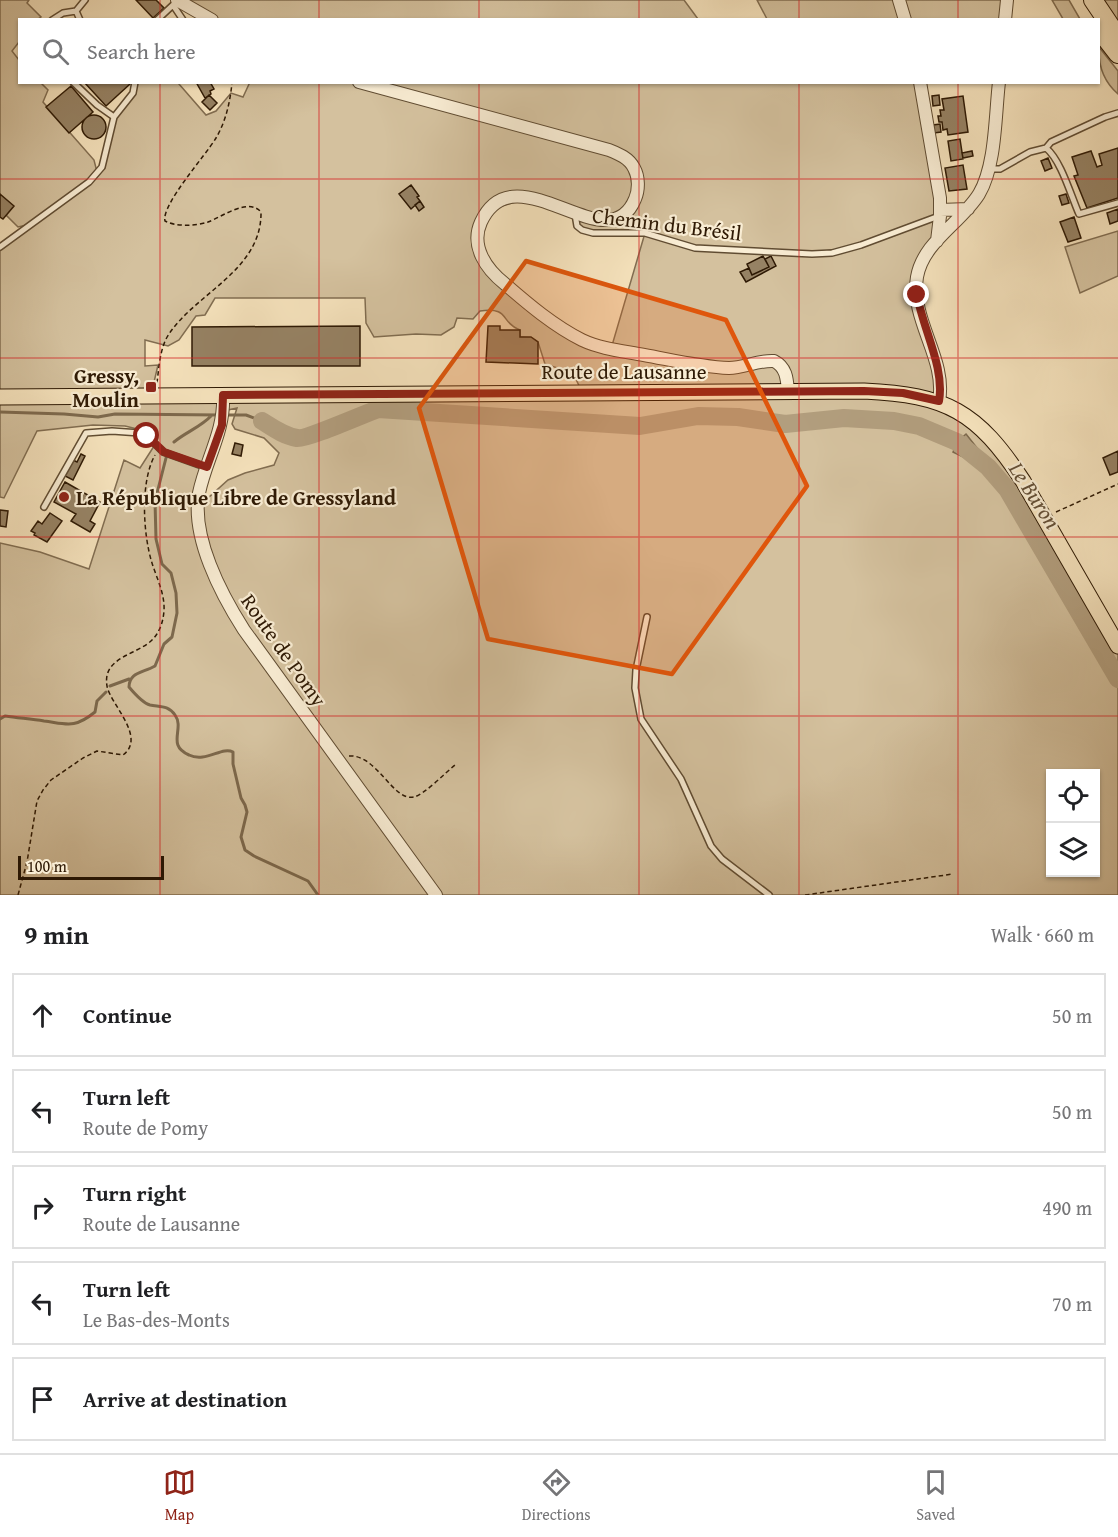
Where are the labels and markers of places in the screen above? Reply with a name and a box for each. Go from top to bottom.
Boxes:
place label: Gressy, Moulin [72,360,140,415]
marker: Gressy, Moulin [144,380,158,394]
place label: La République Libre de Gressyland [76,482,396,513]
marker: La République Libre de Gressyland [57,490,71,504]

